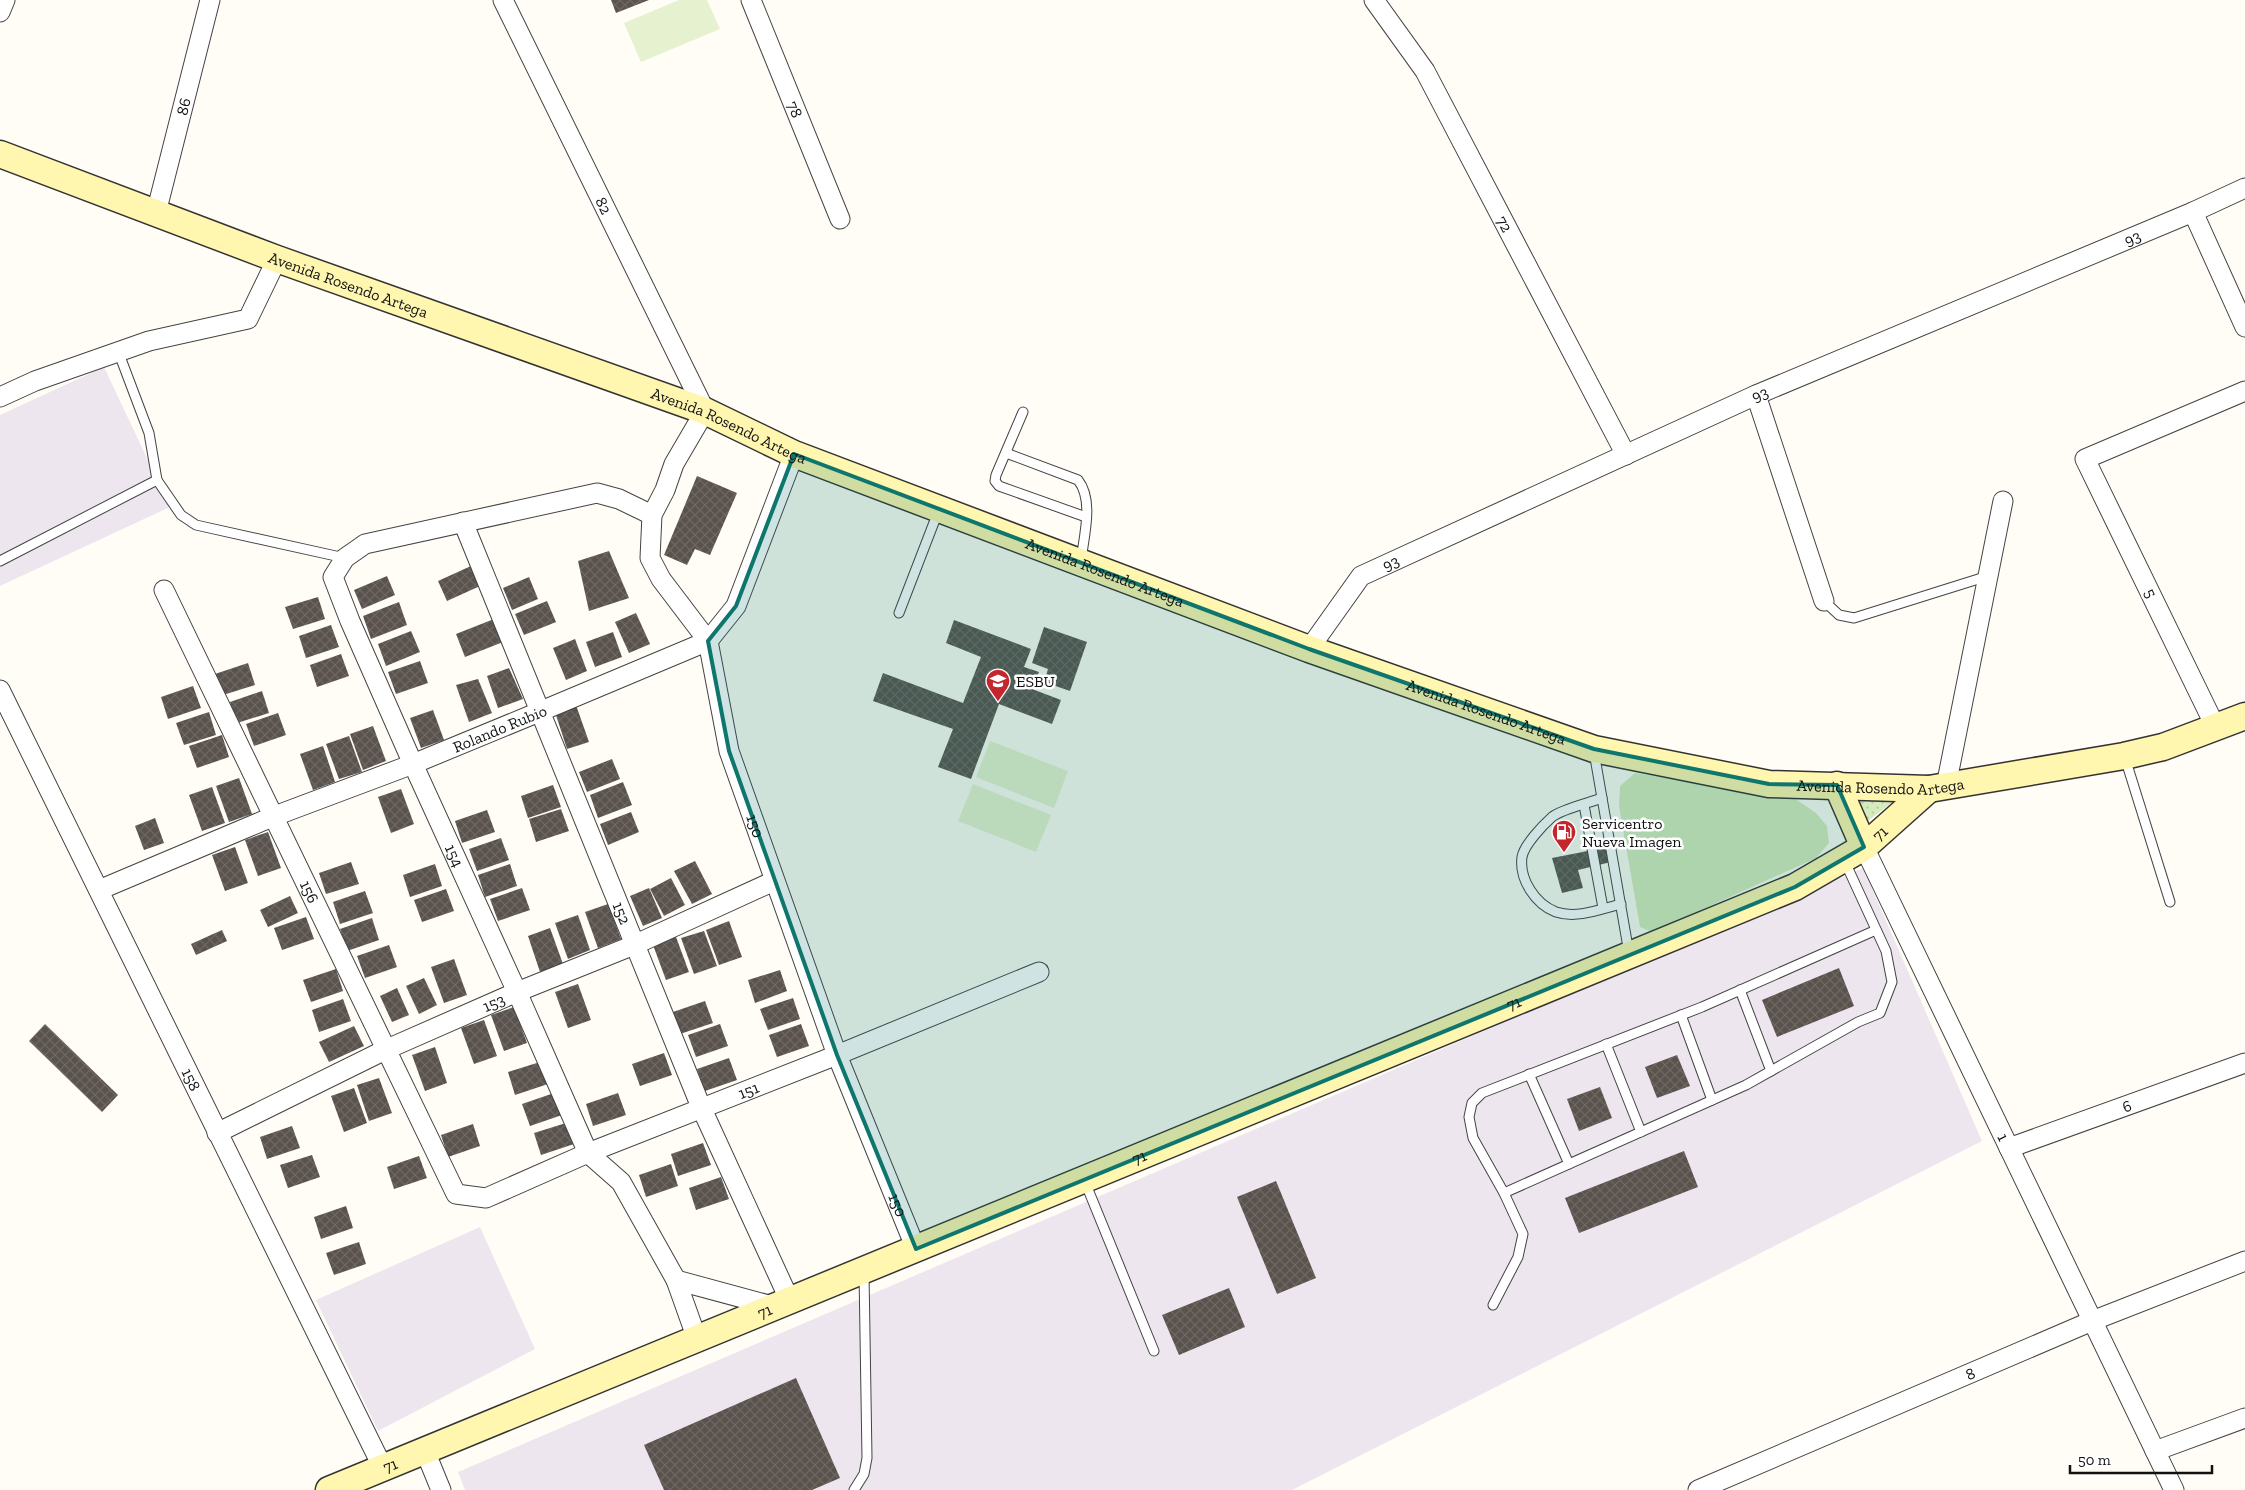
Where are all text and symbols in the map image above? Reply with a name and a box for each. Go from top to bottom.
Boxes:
street label: 86 [172,96,194,117]
street label: 78 [784,98,807,120]
street label: 82 [592,194,616,217]
street label: 72 [1493,212,1517,235]
street label: 93 [2121,225,2144,249]
street label: Avenida Rosendo Artega [266,247,431,321]
street label: 93 [1748,382,1771,405]
street label: Avenida Rosendo Artega [649,383,809,467]
street label: Avenida Rosendo Artega [1023,533,1187,611]
street label: 93 [1379,550,1402,575]
street label: 5 [2141,585,2161,601]
school or university icon: ESBU [985,668,1011,702]
place label: ESBU [1016,672,1055,691]
street label: Avenida Rosendo Artega [1404,675,1569,748]
street label: Rolando Rubio [450,700,549,756]
street label: Avenida Rosendo Artega [1796,774,1966,799]
street label: 150 [743,812,768,840]
place label: Servicentro Nueva Imagen [1582,814,1682,851]
fuel station icon: Servicentro Nueva Imagen [1551,819,1577,853]
street label: 71 [1868,821,1891,845]
street label: 154 [441,841,468,870]
street label: 156 [296,877,323,906]
street label: 152 [609,899,635,927]
street label: 153 [480,989,508,1015]
street label: 71 [1504,991,1524,1014]
street label: 158 [178,1065,205,1094]
street label: 151 [735,1077,761,1102]
street label: 6 [2119,1095,2134,1116]
street label: 1 [1994,1130,2014,1144]
street label: 71 [1129,1145,1149,1168]
street label: 150 [885,1190,911,1219]
street label: 71 [755,1299,775,1322]
street label: 8 [1962,1363,1978,1384]
scale bar [2070,1442,2212,1474]
text: 50 m [2078,1451,2111,1469]
street label: 71 [380,1453,400,1476]

